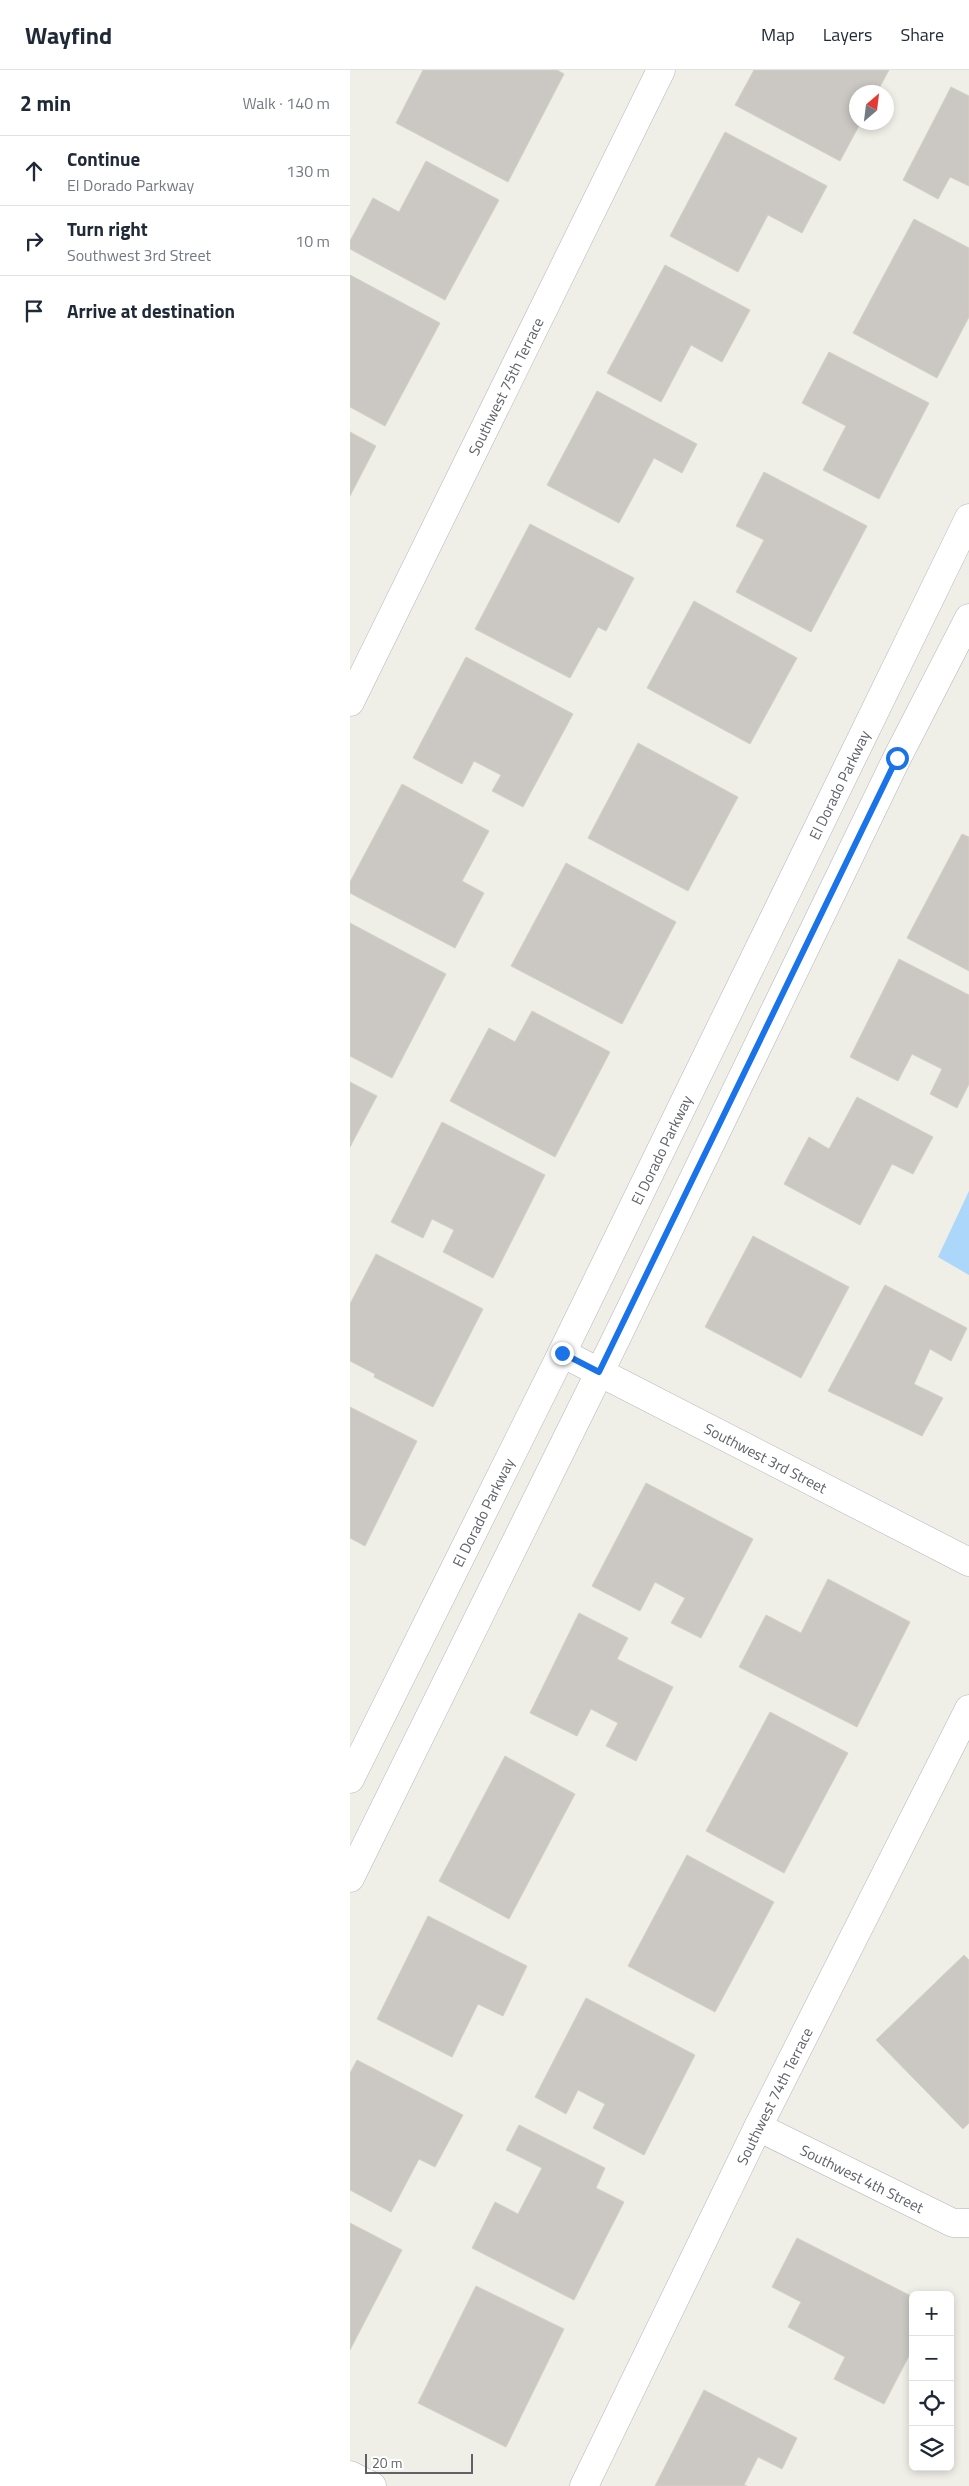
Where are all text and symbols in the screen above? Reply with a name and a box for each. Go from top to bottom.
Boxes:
text: Wayfind [25,17,112,53]
text: Map [761,21,795,48]
text: Layers [823,21,872,48]
text: Share [900,21,944,48]
north arrow [849,85,894,130]
text: 2 min [20,87,71,119]
text: Walk · 140 m [242,91,330,115]
text: Continue [67,144,140,173]
icon: ahead [20,157,48,185]
text: 130 m [286,159,330,183]
text: El Dorado Parkway [67,173,194,197]
text: Turn right [67,214,148,243]
icon: right [20,227,48,255]
text: 10 m [295,229,330,253]
text: Southwest 3rd Street [67,243,211,267]
text: Arrive at destination [67,296,235,325]
icon: arrive [20,297,48,325]
street label: Southwest 75th Terrace [462,313,549,459]
street label: El Dorado Parkway [802,726,875,843]
route start [886,747,909,770]
street label: El Dorado Parkway [625,1091,698,1208]
route end [551,1342,574,1365]
street label: Southwest 3rd Street [700,1417,832,1499]
street label: El Dorado Parkway [446,1454,520,1571]
street label: Southwest 74th Terrace [730,2023,818,2169]
street label: Southwest 4th Street [796,2138,929,2219]
map controls [909,2291,954,2471]
button: + [909,2291,954,2336]
button: − [909,2336,954,2381]
button: locate [909,2381,954,2426]
button: layers [909,2426,954,2471]
scale bar [365,2451,472,2474]
text: 20 m [372,2452,402,2473]

